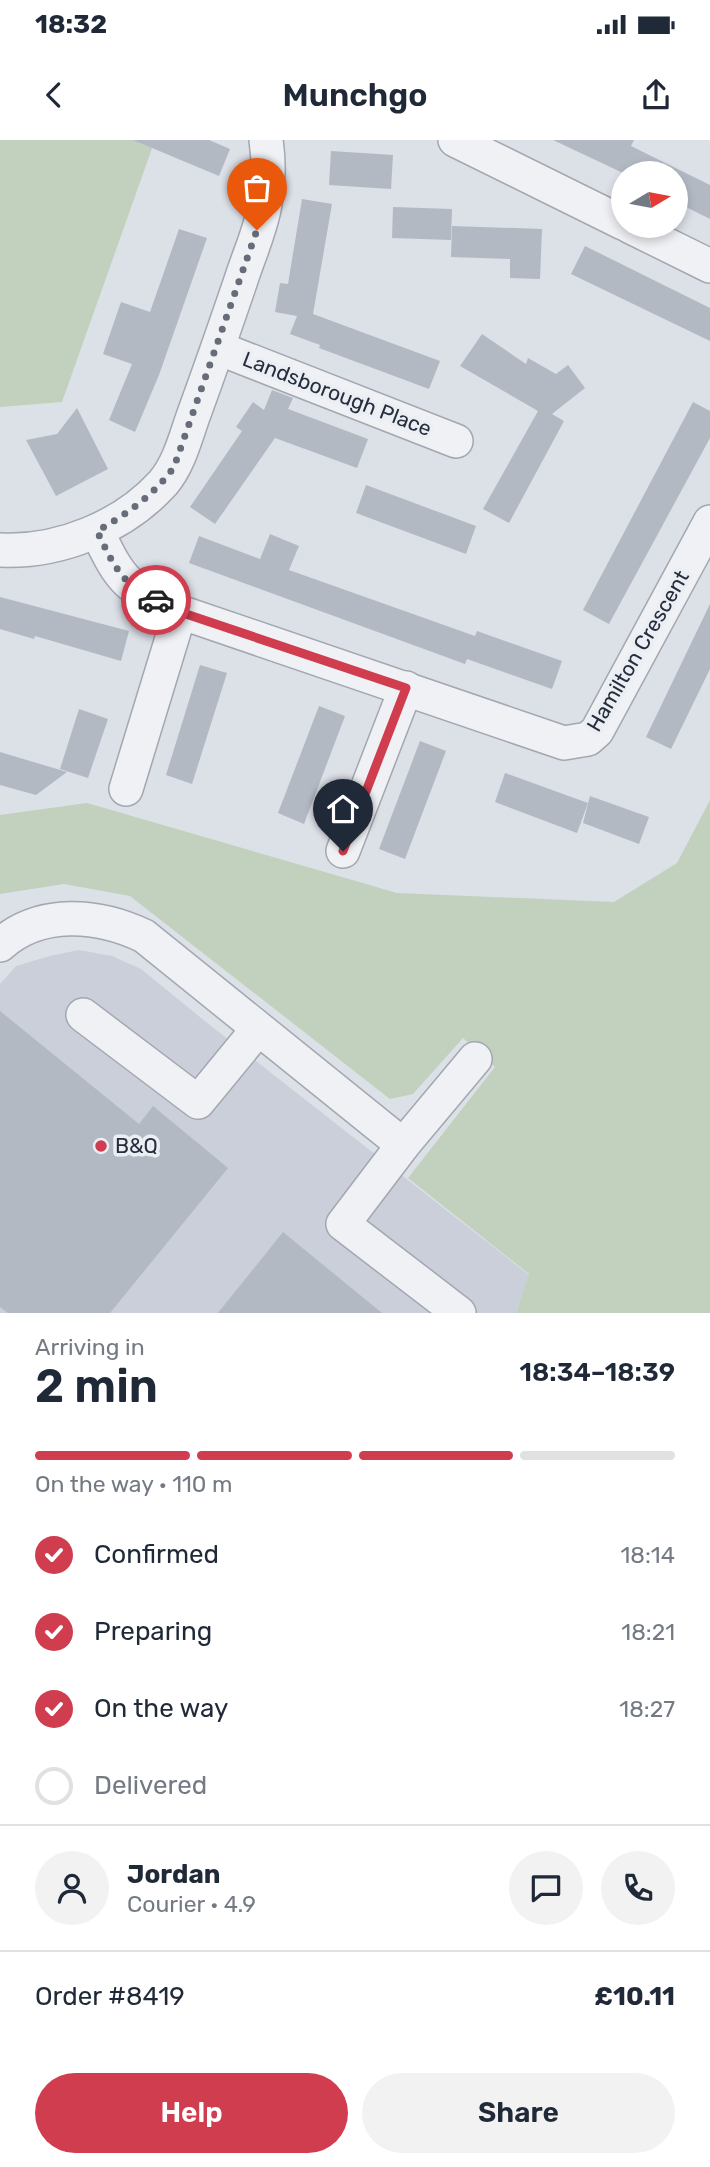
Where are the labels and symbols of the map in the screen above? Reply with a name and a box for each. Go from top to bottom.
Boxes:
pin [227,158,287,230]
north arrow [611,161,688,238]
street label: Landsborough Place [239,346,435,441]
courier [121,565,191,635]
street label: Hamilton Crescent [581,566,694,736]
pin [313,779,373,851]
place label: B&Q [115,1133,158,1158]
marker: B&Q [93,1138,109,1154]

